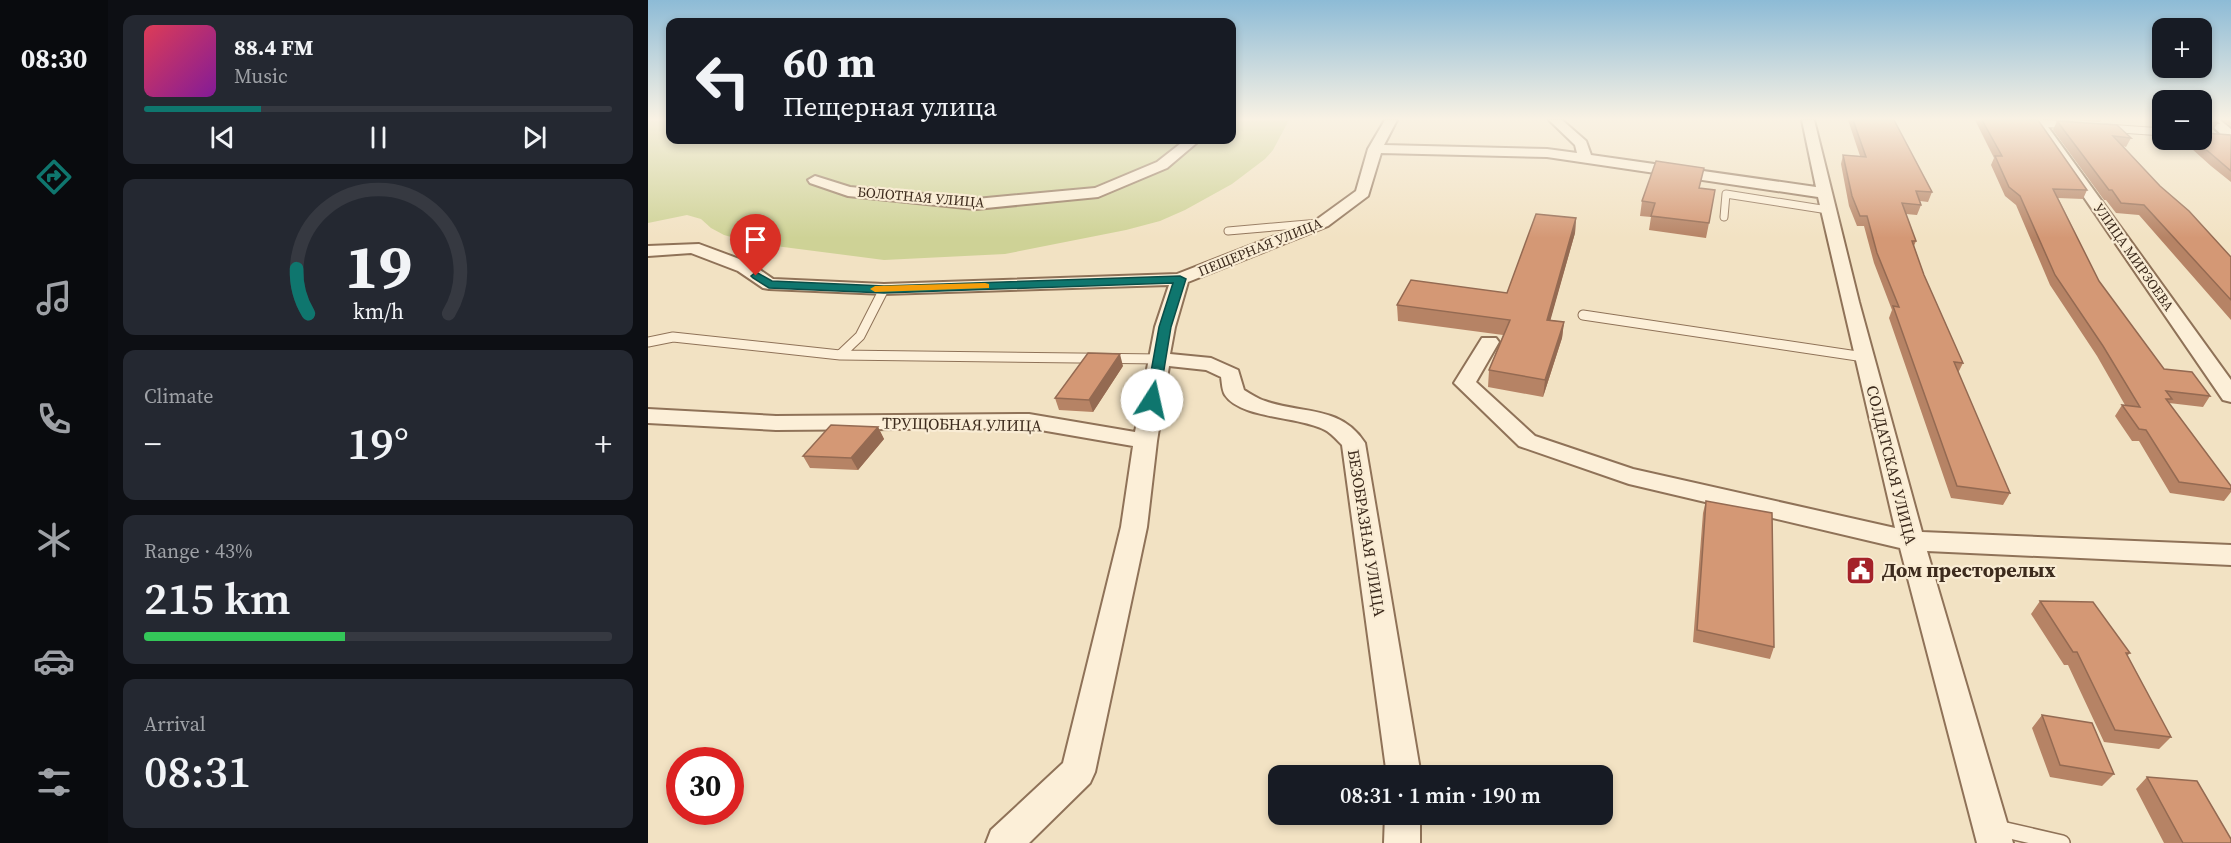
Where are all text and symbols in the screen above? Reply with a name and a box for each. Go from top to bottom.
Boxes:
map controls [2152,18,2212,150]
button: + [2152,18,2212,78]
text: 88.4 FM [234,32,313,62]
text: 60 m [783,33,876,91]
text: 08:30 [21,40,87,77]
icon: left [684,42,762,120]
text: Music [234,62,288,90]
text: Пещерная улица [783,88,997,125]
button: − [2152,90,2212,150]
icon: previous [206,121,239,154]
icon: pause [362,121,395,154]
icon: next [518,121,551,154]
icon: directions [33,156,75,198]
street label: БОЛОТНАЯ УЛИЦА [857,181,986,213]
street label: УЛИЦА МИРЗОЕВА [2089,199,2179,316]
street label: ПЕЩЕРНАЯ УЛИЦА [1195,213,1326,281]
pin [730,214,781,276]
text: 19 [344,223,412,309]
icon: arrive [739,223,772,256]
icon: music [33,277,75,319]
text: km/h [352,298,404,327]
position arrow [1120,368,1184,432]
text: Climate [144,382,213,410]
street label: СОЛДАТСКАЯ УЛИЦА [1862,383,1923,547]
icon: phone [33,398,75,440]
text: 19° [347,412,409,474]
street label: ТРУЩОБНАЯ УЛИЦА [882,412,1043,436]
text: − [144,421,162,466]
text: + [595,421,612,466]
street label: БЕЗОБРАЗНАЯ УЛИЦА [1343,448,1391,619]
icon: climate [33,519,75,561]
text: Range · 43% [144,537,253,565]
public building icon: Дом престорелых [1845,554,1877,586]
place label: Дом престорелых [1882,556,2056,584]
text: 215 km [144,567,291,629]
icon: car [33,640,75,682]
text: Arrival [144,710,206,738]
text: 08:31 [144,740,251,802]
speed limit sign: 30 [666,747,744,825]
icon: filters [33,761,75,803]
text: 08:31 · 1 min · 190 m [1340,780,1541,810]

